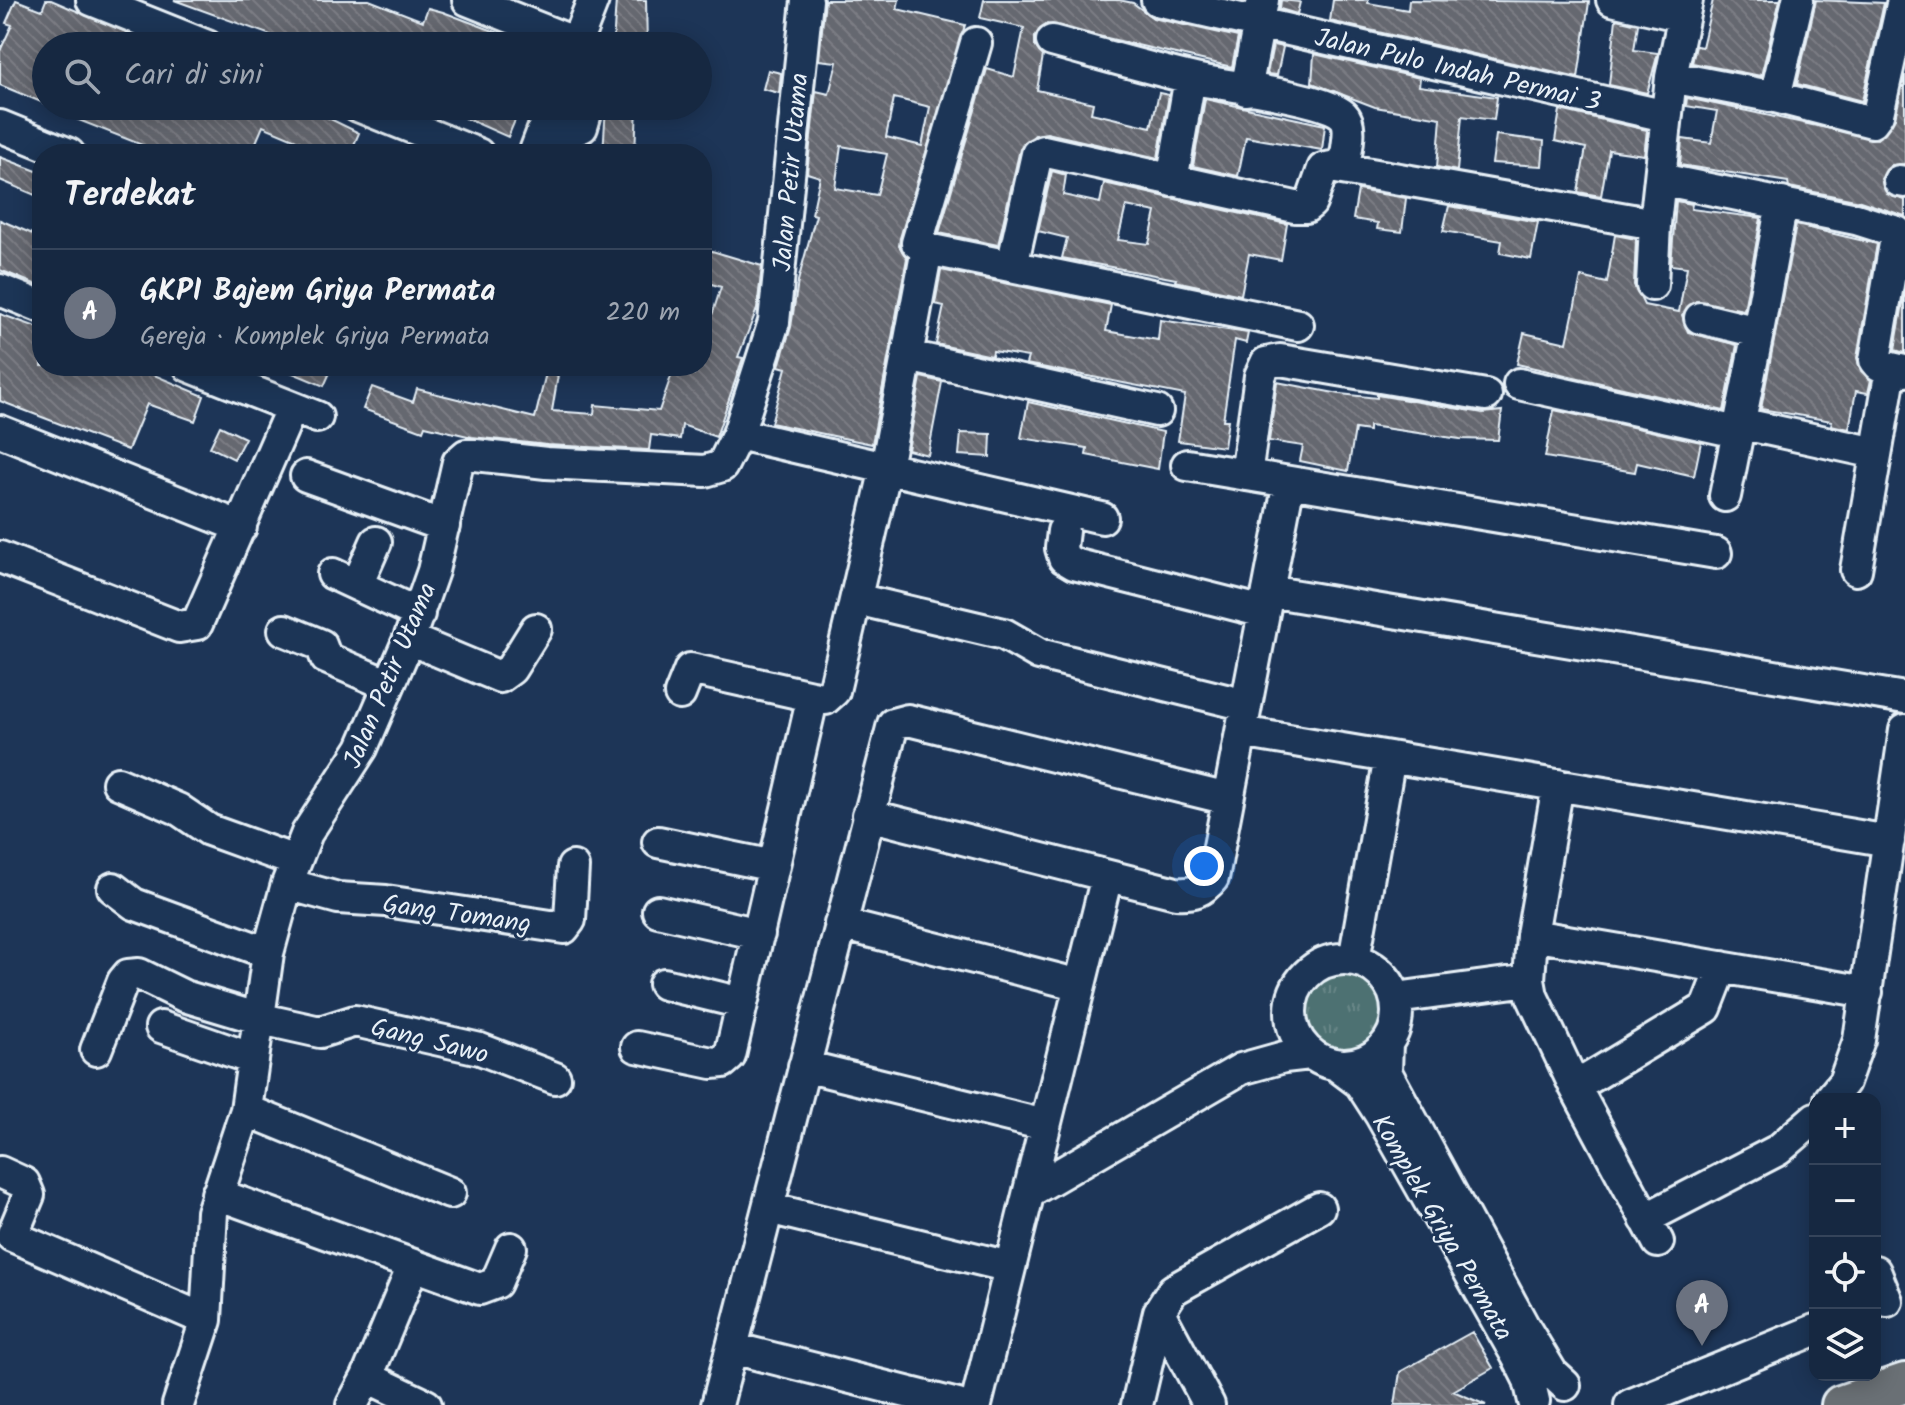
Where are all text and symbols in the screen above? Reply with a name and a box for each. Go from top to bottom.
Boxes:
street label: Jalan Pulo Indah Permai 3 [1310,18,1605,124]
search box [32,32,712,120]
text: Cari di sini [124,52,262,100]
icon: search [60,54,104,98]
street label: Jalan Petir Utama [762,71,822,273]
text: Terdekat [64,169,196,223]
text: GKPI Bajem Griya Permata [140,268,496,316]
text: A [82,292,98,334]
text: 220 m [606,292,680,334]
text: Gereja · Komplek Griya Permata [140,316,490,358]
street label: Jalan Petir Utama [333,576,449,776]
your location [1184,846,1224,886]
street label: Gang Tomang [380,884,534,946]
street label: Gang Sawo [366,1007,493,1077]
map controls [1809,1093,1881,1381]
button: + [1809,1093,1881,1165]
street label: Komplek Griya Permata [1359,1107,1523,1349]
button: − [1809,1165,1881,1237]
button: locate [1809,1237,1881,1309]
pin: A [1676,1280,1728,1346]
button: layers [1809,1309,1881,1381]

